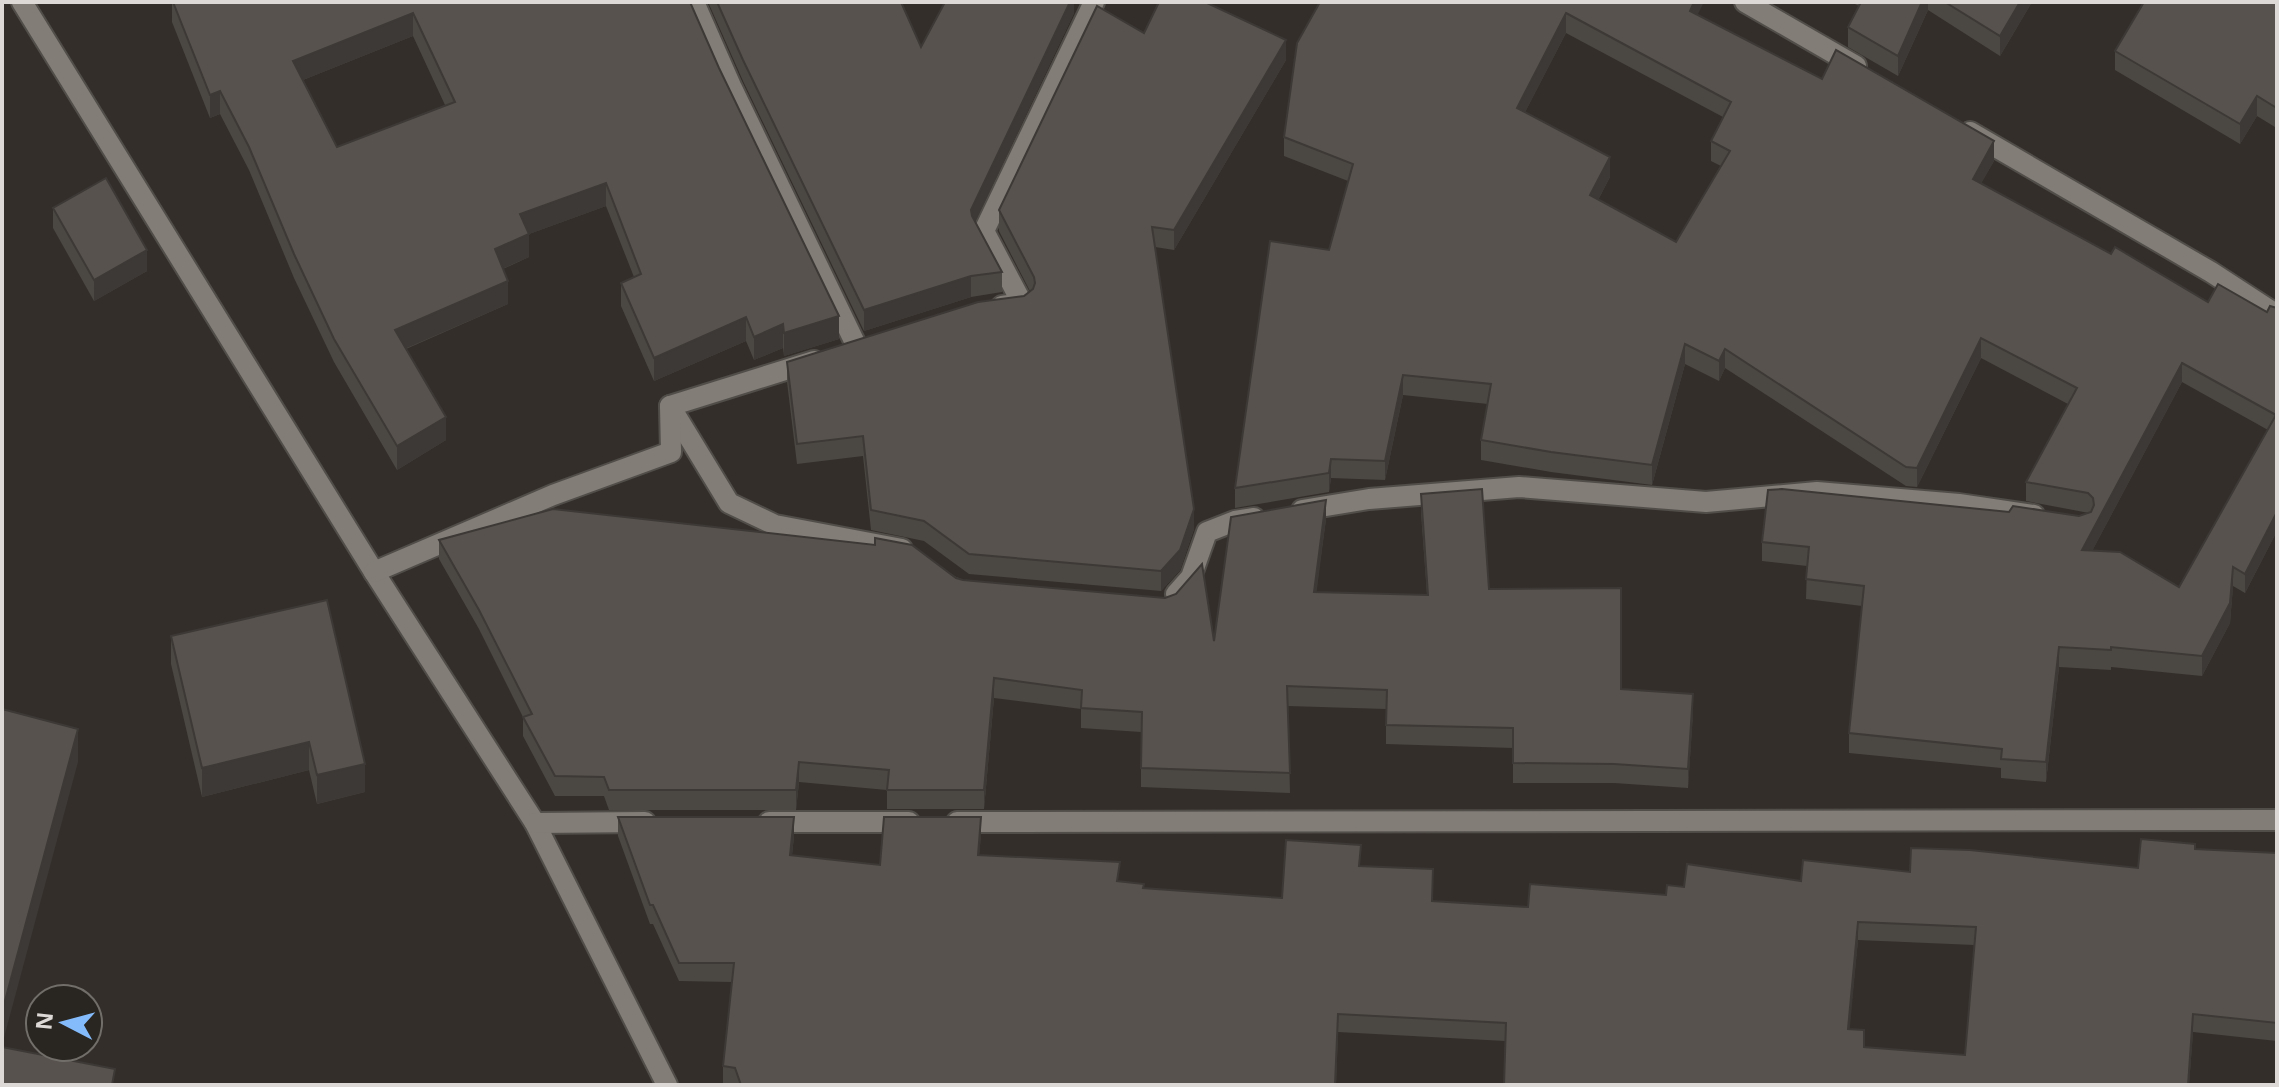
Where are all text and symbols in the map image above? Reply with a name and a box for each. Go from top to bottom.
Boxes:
north arrow [24,983,104,1063]
text: N [27,1010,59,1031]

